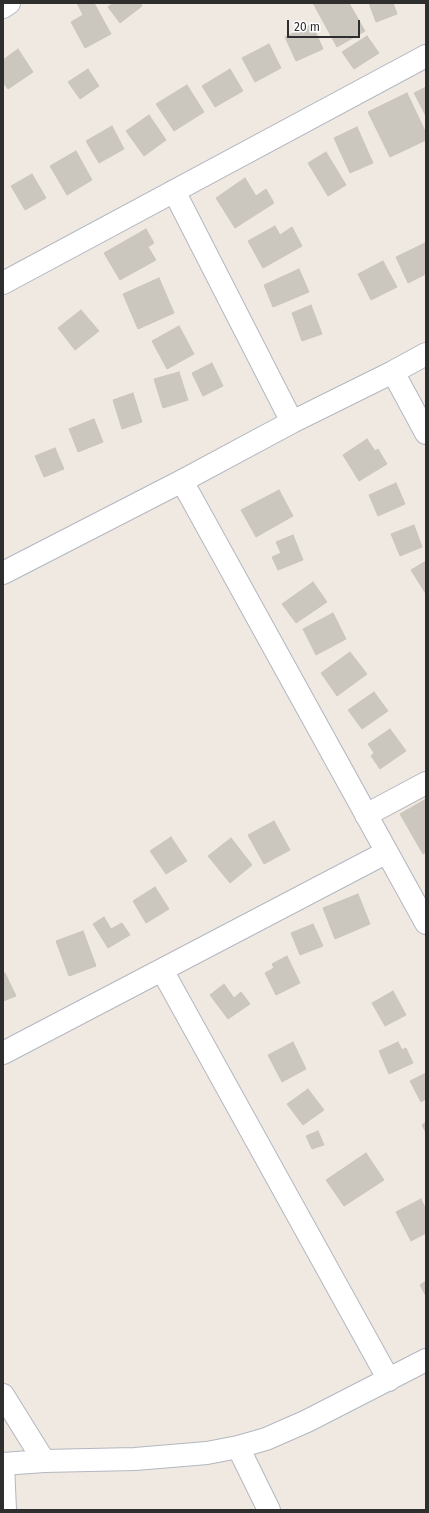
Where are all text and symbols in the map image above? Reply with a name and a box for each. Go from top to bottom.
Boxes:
scale bar [289,12,362,38]
text: 20 m [294,20,320,34]

